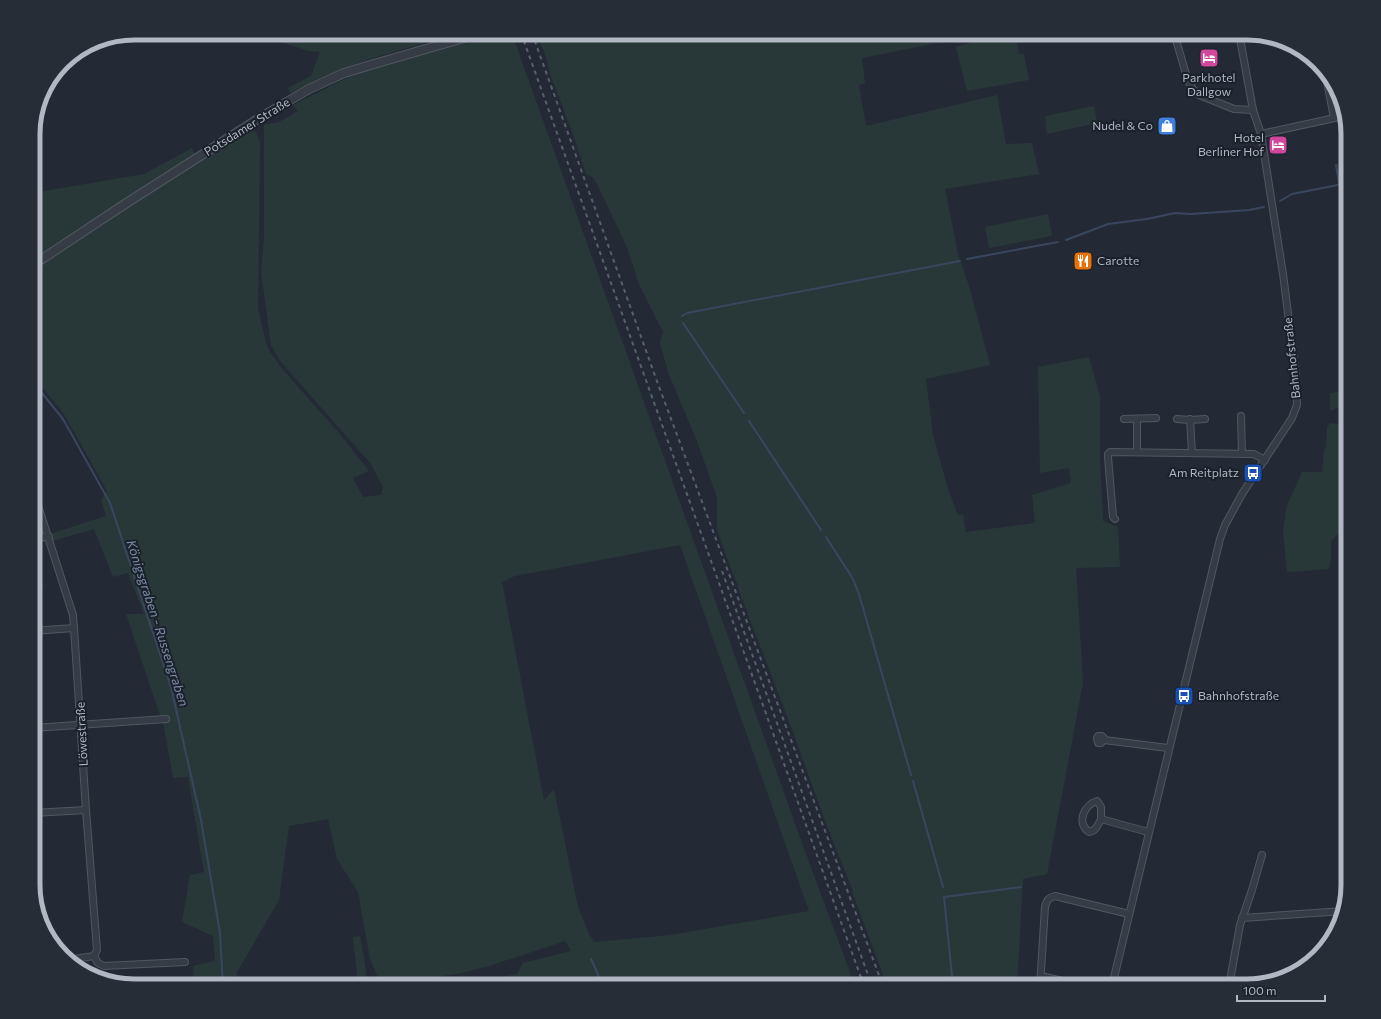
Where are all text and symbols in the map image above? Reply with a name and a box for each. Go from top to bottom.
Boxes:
hotel icon: Parkhotel Dallgow [1198,47,1220,69]
place label: Parkhotel Dallgow [1182,70,1236,98]
street label: Potsdamer Straße [201,94,292,158]
shop icon: Nudel & Co [1156,115,1178,137]
place label: Nudel & Co [1092,118,1153,132]
place label: Hotel Berliner Hof [1198,130,1264,158]
hotel icon: Hotel Berliner Hof [1267,134,1289,156]
restaurant icon: Carotte [1072,250,1094,272]
place label: Carotte [1097,253,1139,267]
street label: Bahnhofstraße [1280,317,1302,399]
bus stop icon: Am Reitplatz [1242,462,1264,484]
place label: Am Reitplatz [1169,465,1239,479]
water label: Königsgraben - Russengraben [124,538,192,708]
bus stop icon: Bahnhofstraße [1173,685,1195,707]
place label: Bahnhofstraße [1198,688,1279,702]
street label: Löwestraße [72,702,90,767]
scale bar [1237,977,1325,1003]
text: 100 m [1243,983,1277,997]

